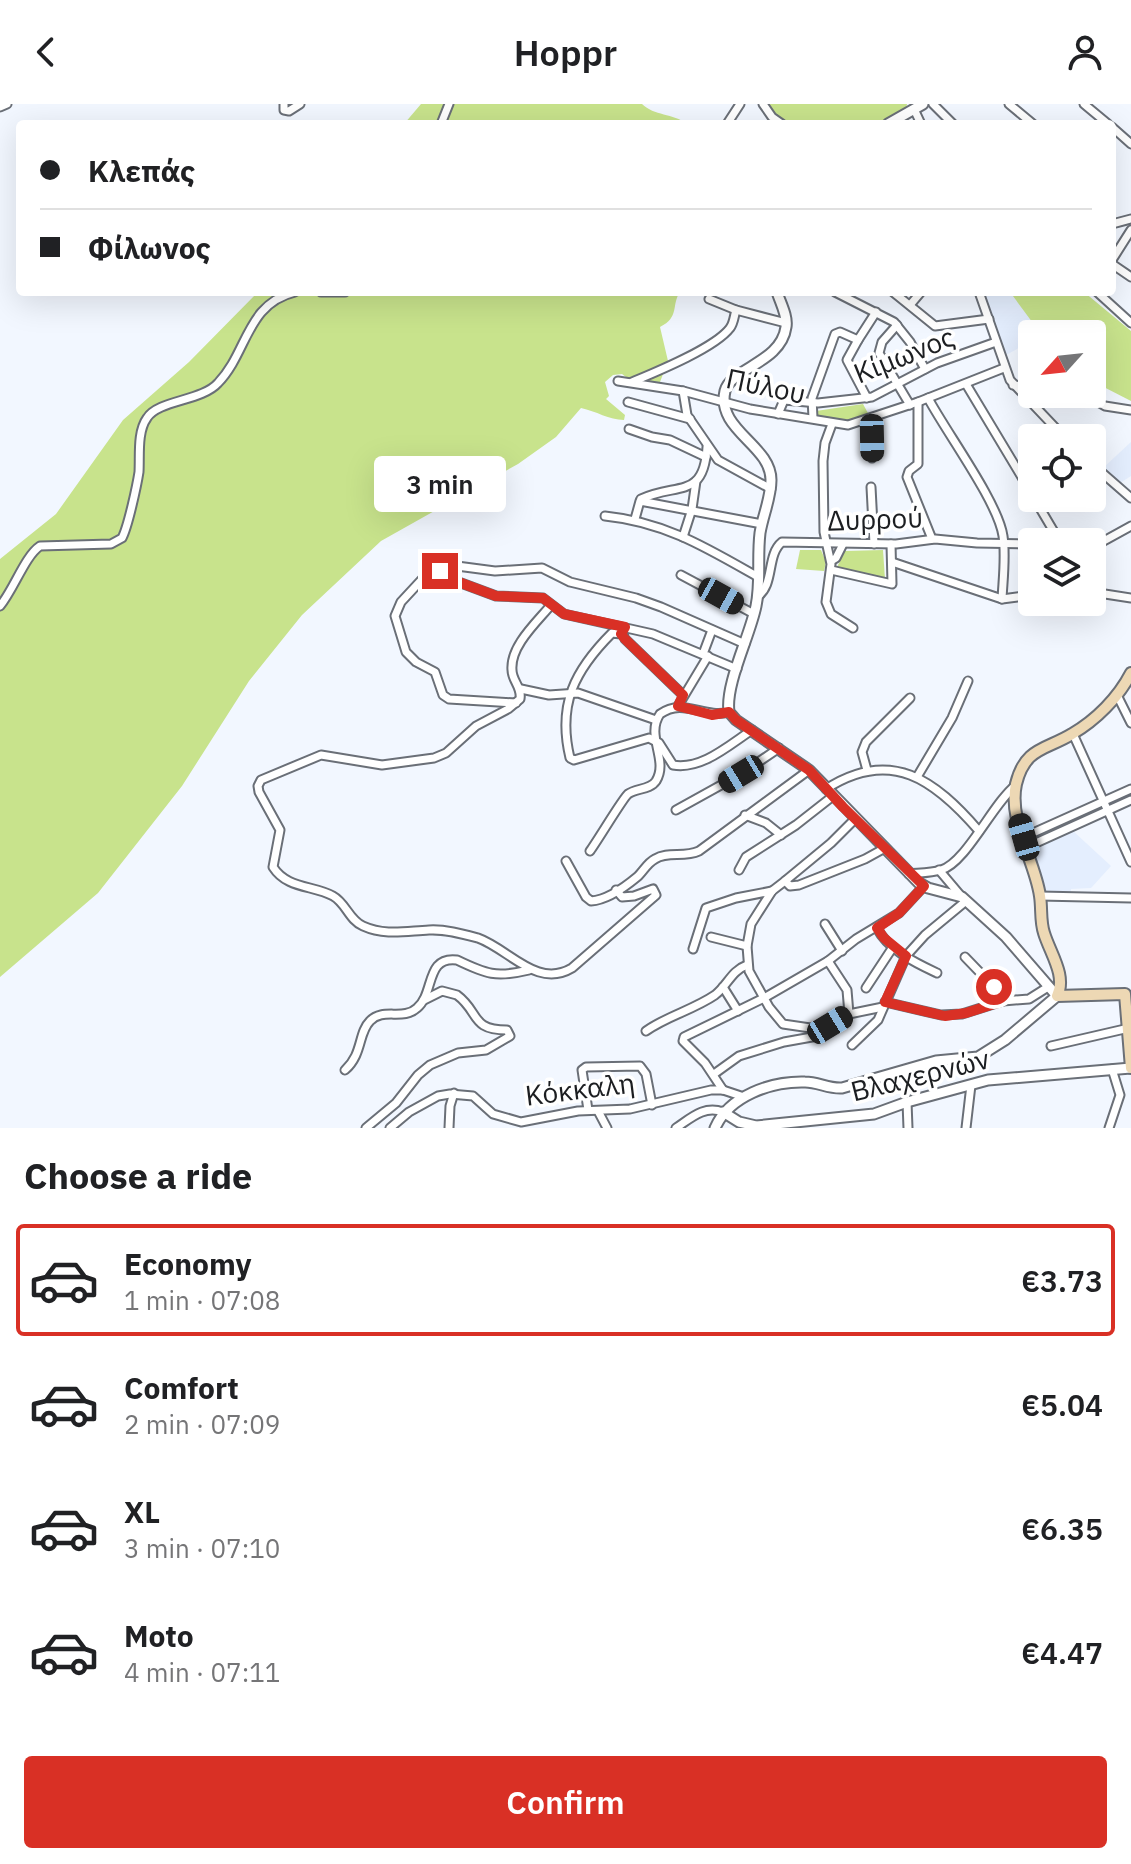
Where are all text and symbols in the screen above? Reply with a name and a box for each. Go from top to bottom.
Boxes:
text: Hoppr [514,29,617,76]
icon: back [24,30,68,74]
icon: person [1063,30,1107,74]
text: Κλεπάς [88,151,195,190]
text: Φίλωνος [88,228,211,267]
street label: Κίμωνος [848,318,960,392]
north arrow [1018,320,1106,408]
map controls [1018,320,1106,616]
street label: Πύλου [723,359,809,412]
car [860,414,884,462]
button: locate [1018,424,1106,512]
callout: 3 min [374,455,506,511]
text: 3 min [406,467,474,501]
street label: Δυρρού [826,498,924,539]
button: layers [1018,528,1106,616]
route end [422,553,458,589]
car [694,574,748,618]
car [714,751,768,797]
car [1006,811,1042,863]
route start [976,969,1012,1005]
car [803,1002,857,1048]
street label: Βλαχερνών [847,1039,993,1110]
street label: Κόκκαλη [523,1063,637,1114]
text: Choose a ride [24,1152,252,1199]
icon: car [28,1244,100,1316]
text: Economy [124,1244,252,1283]
text: €3.73 [1021,1261,1103,1300]
text: 1 min · 07:08 [124,1283,280,1317]
icon: car [28,1368,100,1440]
text: Comfort [124,1368,239,1407]
text: €5.04 [1021,1385,1103,1424]
text: 2 min · 07:09 [124,1407,280,1441]
icon: car [28,1492,100,1564]
text: XL [124,1492,160,1531]
text: €6.35 [1021,1509,1103,1548]
text: 3 min · 07:10 [124,1531,280,1565]
icon: car [28,1616,100,1688]
text: Moto [124,1616,194,1655]
text: €4.47 [1021,1633,1103,1672]
text: 4 min · 07:11 [124,1655,280,1689]
button: Confirm [24,1756,1107,1848]

